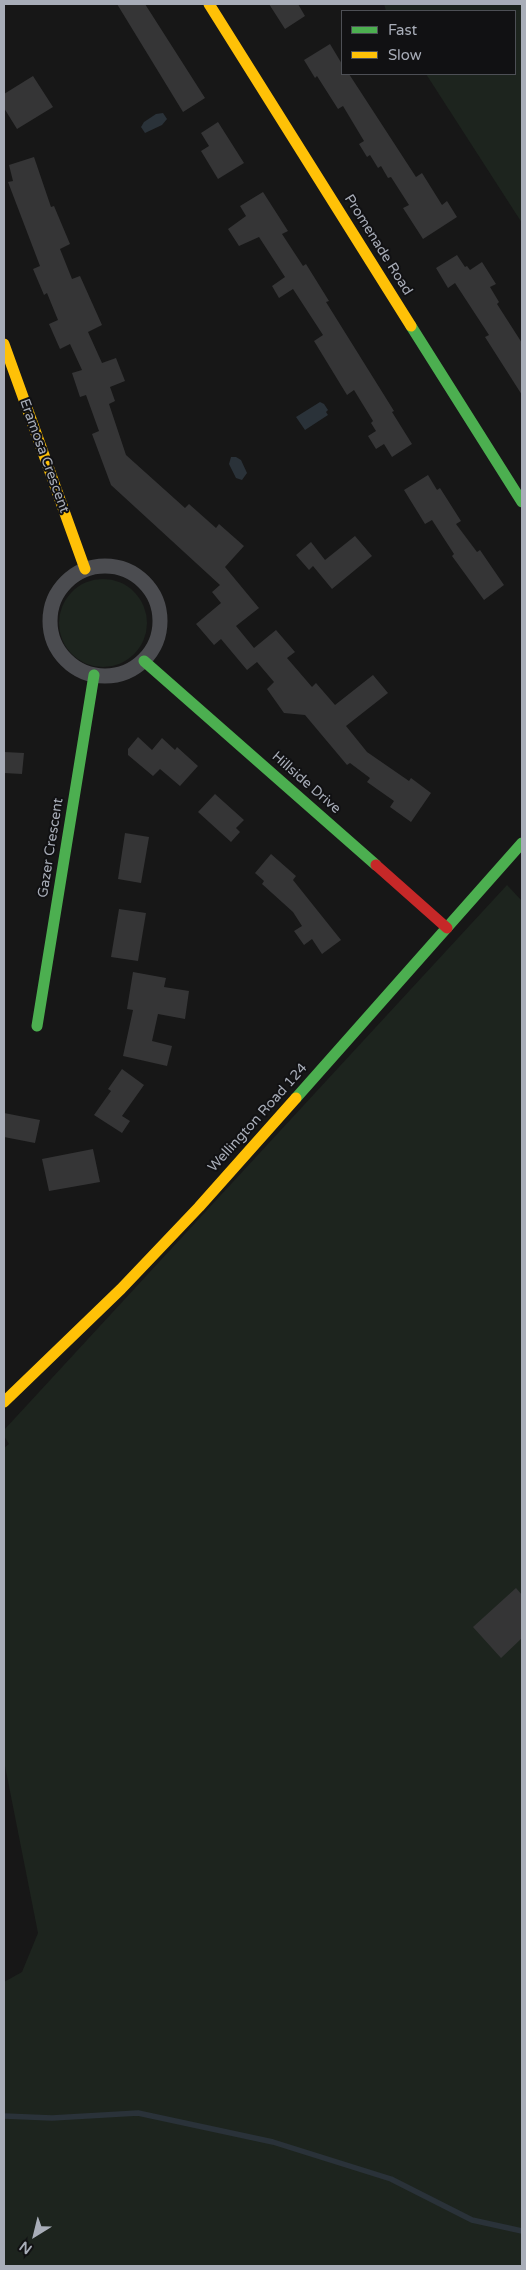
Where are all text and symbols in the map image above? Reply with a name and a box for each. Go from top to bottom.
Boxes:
legend [341,10,516,75]
text: Fast [388,21,417,39]
text: Slow [388,46,422,64]
street label: Promenade Road [340,191,416,299]
street label: Eramosa Crescent [16,397,72,515]
street label: Hillside Drive [268,748,344,818]
street label: Gazer Crescent [35,797,67,899]
street label: Wellington Road 124 [205,1060,311,1176]
north arrow [10,2210,60,2260]
text: N [16,2237,35,2258]

